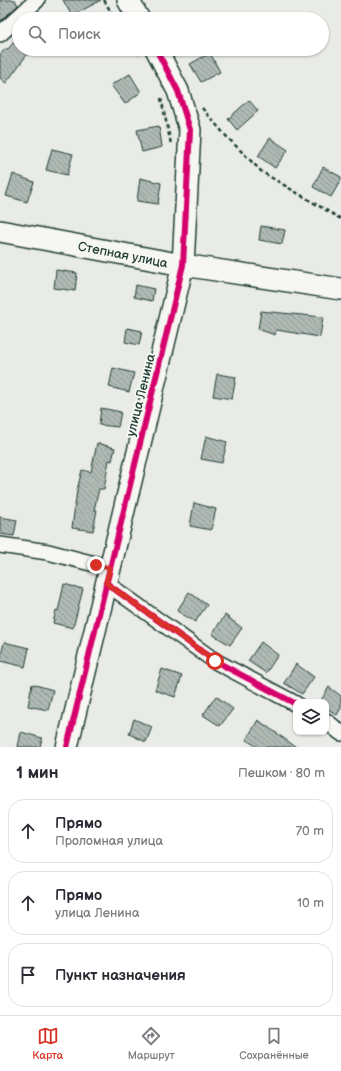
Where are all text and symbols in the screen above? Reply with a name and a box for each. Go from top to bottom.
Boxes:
search box [12,12,329,56]
icon: search [26,23,48,45]
text: Поиск [58,25,101,44]
street label: Степная улица [76,238,169,272]
street label: улица Ленина [123,352,159,438]
route end [87,556,105,574]
route start [206,652,224,670]
map controls [293,699,329,735]
button: layers [293,699,329,735]
text: 1 мин [16,763,58,783]
text: Пешком · 80 m [238,765,325,781]
text: Прямо [55,814,102,833]
icon: ahead [17,820,39,842]
text: 70 m [296,823,324,839]
text: Проломная улица [55,833,163,849]
text: Прямо [55,886,102,905]
icon: ahead [17,892,39,914]
text: 10 m [297,895,324,911]
text: улица Ленина [55,905,140,921]
icon: arrive [17,964,39,986]
text: Пункт назначения [55,966,186,985]
tab: Карта [32,1025,63,1062]
tab: Маршрут [128,1025,175,1062]
tab: Сохранённые [239,1025,309,1062]

